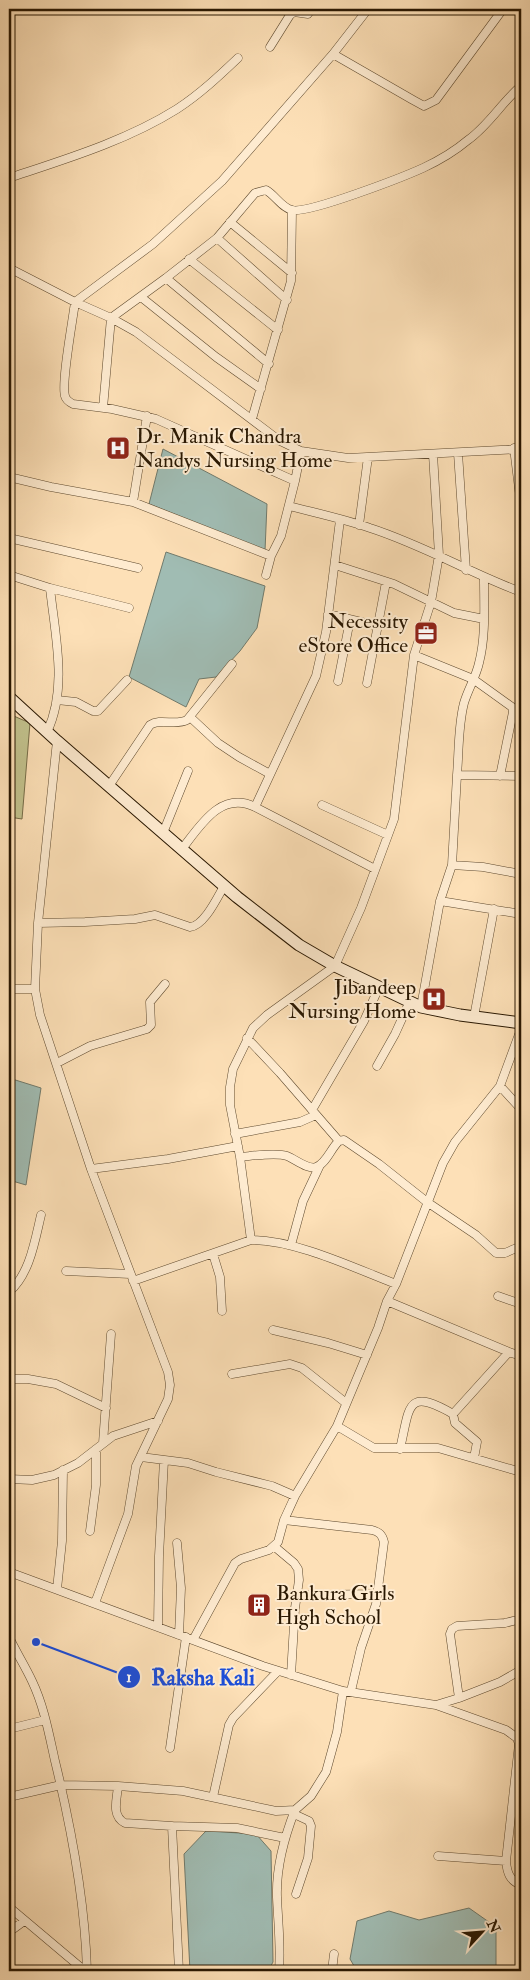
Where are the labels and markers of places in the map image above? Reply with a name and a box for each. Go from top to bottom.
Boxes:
place label: Dr. Manik Chandra Nandys Nursing Home [136,423,333,474]
hospital icon: Dr. Manik Chandra Nandys Nursing Home [105,435,131,461]
place label: Necessity eStore Office [298,608,409,659]
office icon: Necessity eStore Office [413,620,439,646]
place label: Jibandeep Nursing Home [289,974,416,1025]
hospital icon: Jibandeep Nursing Home [421,986,447,1012]
place label: Bankura Girls High School [276,1580,394,1631]
building icon: Bankura Girls High School [246,1592,272,1618]
callout: Raksha Kali [117,1658,265,1695]

